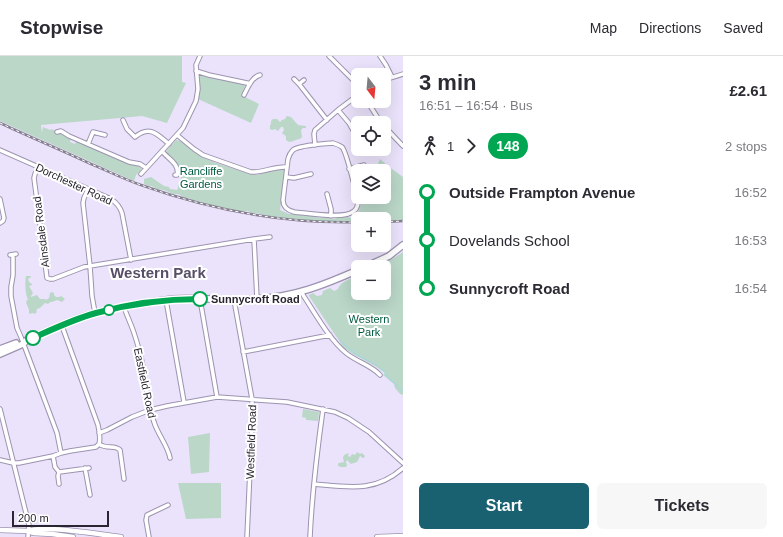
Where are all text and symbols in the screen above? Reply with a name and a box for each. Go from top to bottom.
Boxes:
text: Stopwise [20,17,103,38]
text: Map [590,20,617,36]
text: Directions [639,20,701,36]
text: Saved [723,20,763,36]
north arrow [351,68,391,108]
map controls [351,68,391,300]
text: 3 min [419,70,476,95]
text: £2.61 [729,82,767,99]
text: 16:51 – 16:54 · Bus [419,98,532,113]
button: locate [351,116,391,156]
icon: walk [419,135,441,157]
icon: forward [460,135,482,157]
text: 148 [496,138,520,154]
text: 1 [447,139,454,154]
text: 2 stops [725,139,767,154]
street label: Dorchester Road [34,161,114,207]
button: layers [351,164,391,204]
park label: Rancliffe Gardens [180,165,223,190]
text: Outside Frampton Avenue [449,184,635,201]
text: 16:52 [734,185,767,200]
street label: Ainsdale Road [31,196,51,268]
button: + [351,212,391,252]
text: Dovelands School [449,232,570,249]
text: 16:53 [734,233,767,248]
button: − [351,260,391,300]
district label: Western Park [110,264,206,281]
text: Sunnycroft Road [449,280,570,297]
text: 16:54 [734,281,767,296]
marker: Sunnycroft Road [192,291,208,307]
place label: Sunnycroft Road [211,293,300,305]
unlabelled marker [103,304,115,316]
park label: Western Park [349,313,389,338]
unlabelled marker [25,330,41,346]
street label: Eastfield Road [132,347,158,419]
street label: Westfield Road [244,405,258,479]
button: Start [419,483,589,529]
button: Tickets [597,483,767,529]
scale bar [12,509,109,528]
text: 200 m [18,512,49,524]

